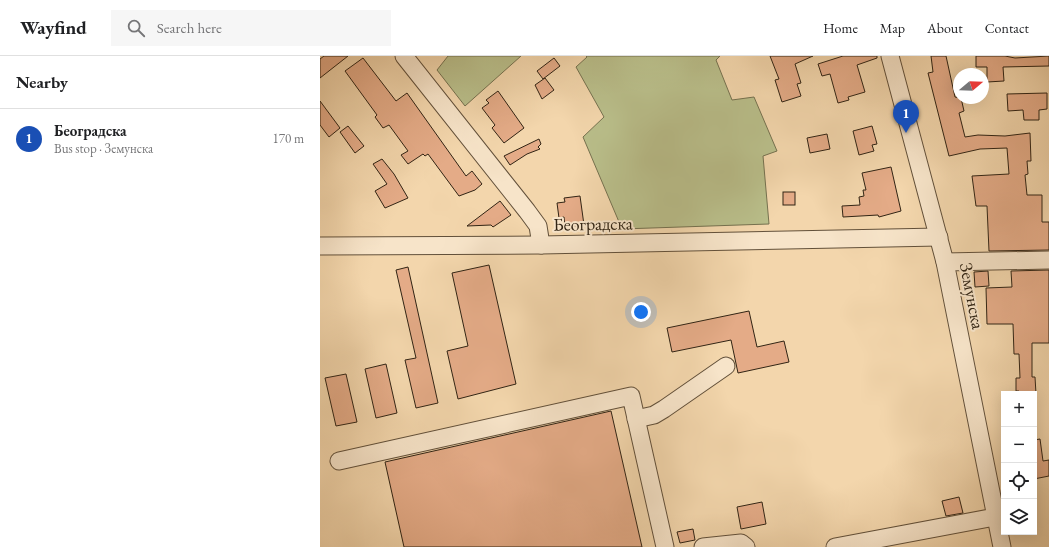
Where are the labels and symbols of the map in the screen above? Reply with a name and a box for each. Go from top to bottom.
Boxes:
north arrow [953,68,989,104]
pin: 1 [893,100,919,133]
street label: Београдска [553,211,634,236]
street label: Земунска [955,261,990,332]
your location [631,302,651,322]

